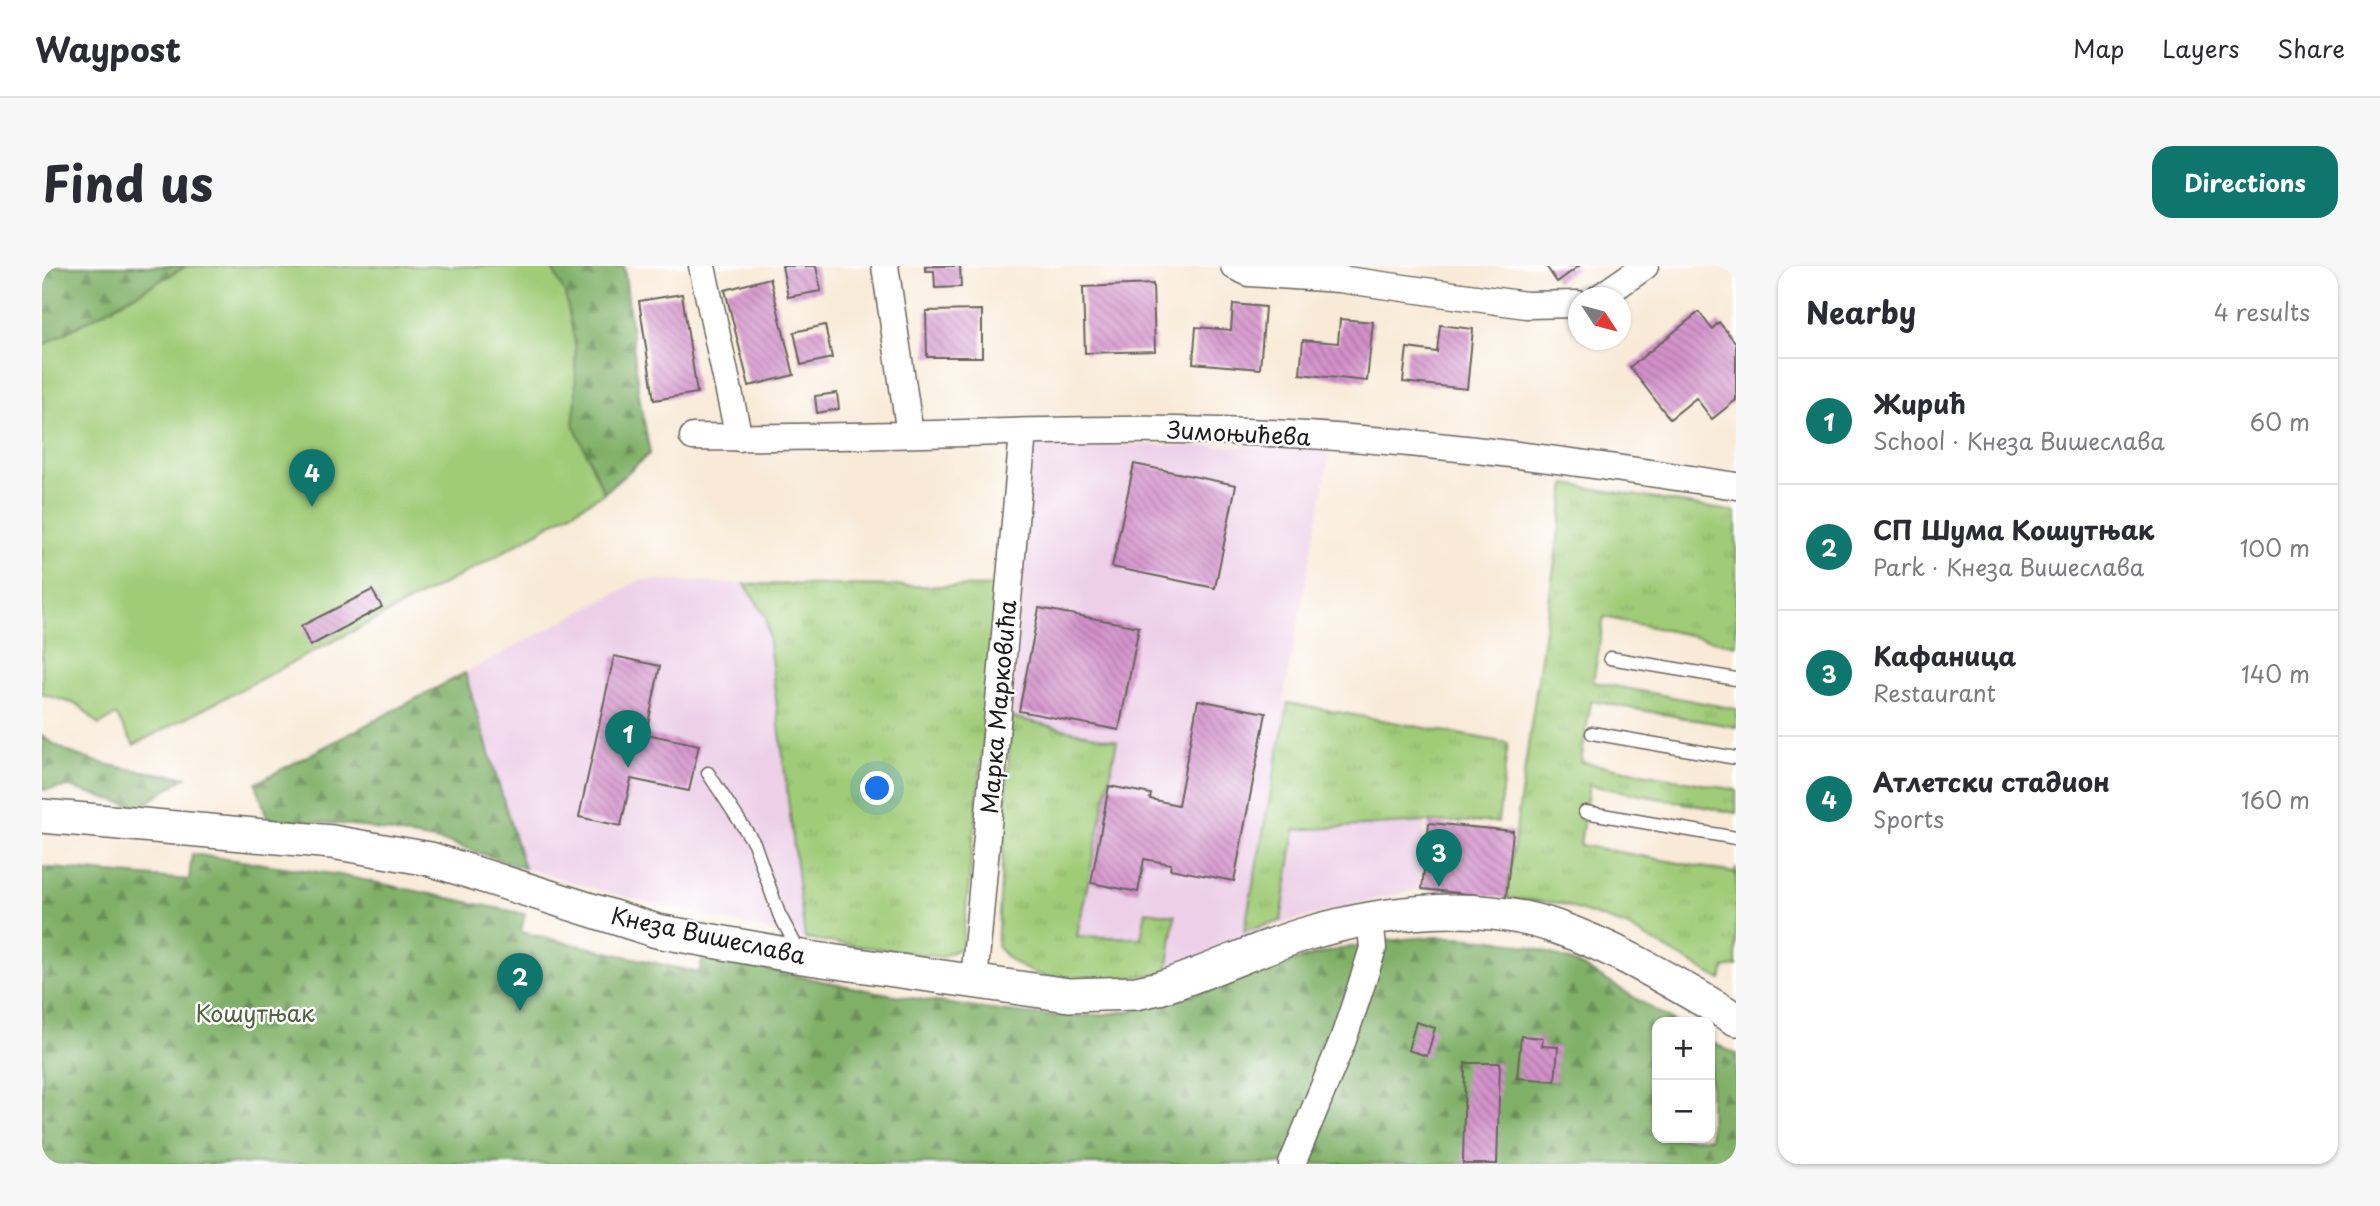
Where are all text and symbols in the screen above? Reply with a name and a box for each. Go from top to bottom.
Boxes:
text: Waypost [35,23,181,73]
text: Map [2073,30,2124,66]
text: Layers [2162,30,2239,66]
text: Share [2277,30,2345,66]
text: Find us [42,145,213,219]
button: Directions [2152,146,2338,218]
north arrow [1568,287,1631,350]
text: Nearby [1806,289,1916,334]
text: 4 results [2214,294,2310,329]
text: Жирић [1873,384,1966,423]
text: 1 [1824,404,1835,439]
text: 60 m [2250,404,2310,439]
street label: Зимоњићева [1166,411,1312,454]
text: School · Кнеза Вишеслава [1873,423,2165,458]
pin: 4 [289,449,335,507]
text: СП Шума Кошутњак [1873,510,2154,549]
text: 2 [1821,530,1837,565]
text: 100 m [2240,530,2310,565]
text: Park · Кнеза Вишеслава [1873,549,2144,584]
street label: Марка Марковића [971,598,1024,815]
text: Кафаница [1873,636,2016,675]
text: 3 [1821,656,1837,691]
text: 140 m [2241,656,2310,691]
text: Restaurant [1873,675,1996,710]
pin: 1 [605,710,651,768]
text: Атлетски стадион [1873,762,2110,801]
your location [860,771,894,805]
text: 4 [1821,782,1837,817]
text: 160 m [2241,782,2310,817]
text: Sports [1873,801,1944,836]
pin: 3 [1416,829,1462,887]
street label: Кнеза Вишеслава [608,897,809,972]
pin: 2 [497,953,543,1011]
park label: Кошутњак [195,995,315,1030]
map controls [1652,1017,1715,1143]
button: + [1652,1017,1715,1080]
button: − [1652,1080,1715,1143]

